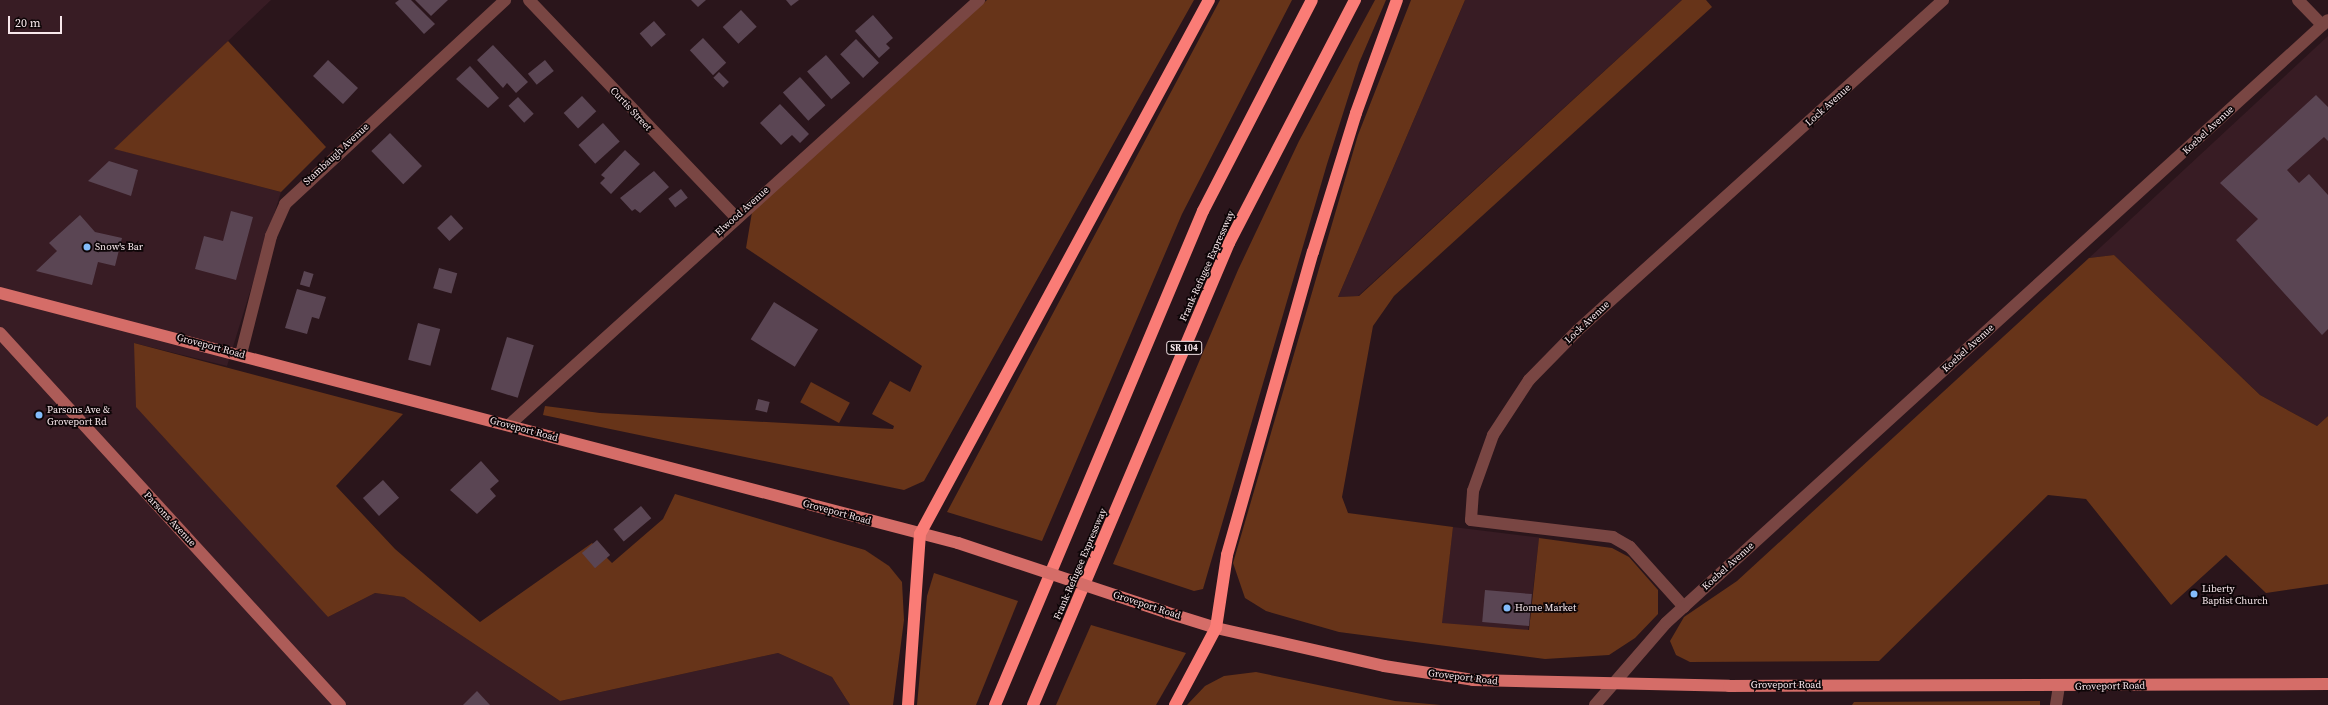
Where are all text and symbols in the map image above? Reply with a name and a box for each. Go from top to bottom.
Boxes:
scale bar [10,8,64,34]
text: 20 m [15,15,41,31]
street label: Lock Avenue [1803,82,1853,128]
street label: Curtis Street [608,85,654,133]
street label: Koebel Avenue [2180,103,2236,157]
street label: Stambaugh Avenue [301,121,371,187]
street label: Elwood Avenue [713,184,771,238]
street label: Frank-Refugee Expressway [1177,209,1237,323]
place label: Snow's Bar [95,241,143,253]
marker: Snow's Bar [82,242,92,252]
street label: Lock Avenue [1562,298,1612,346]
street label: Koebel Avenue [1940,322,1996,374]
street label: Groveport Road [176,331,246,361]
road number: SR 104 [1166,341,1202,355]
place label: Parsons Ave & Groveport Rd [47,403,110,426]
marker: Parsons Ave & Groveport Rd [34,410,44,420]
street label: Groveport Road [489,414,559,444]
street label: Parsons Avenue [142,489,198,549]
street label: Groveport Road [802,497,872,527]
street label: Frank-Refugee Expressway [1051,507,1109,621]
street label: Koebel Avenue [1700,540,1756,592]
place label: Liberty Baptist Church [2202,582,2268,606]
street label: Groveport Road [1112,588,1182,622]
marker: Liberty Baptist Church [2189,589,2199,599]
place label: Home Market [1515,602,1576,614]
marker: Home Market [1502,603,1512,613]
street label: Groveport Road [1427,667,1499,687]
street label: Groveport Road [1751,679,1821,691]
street label: Groveport Road [2075,679,2145,693]

